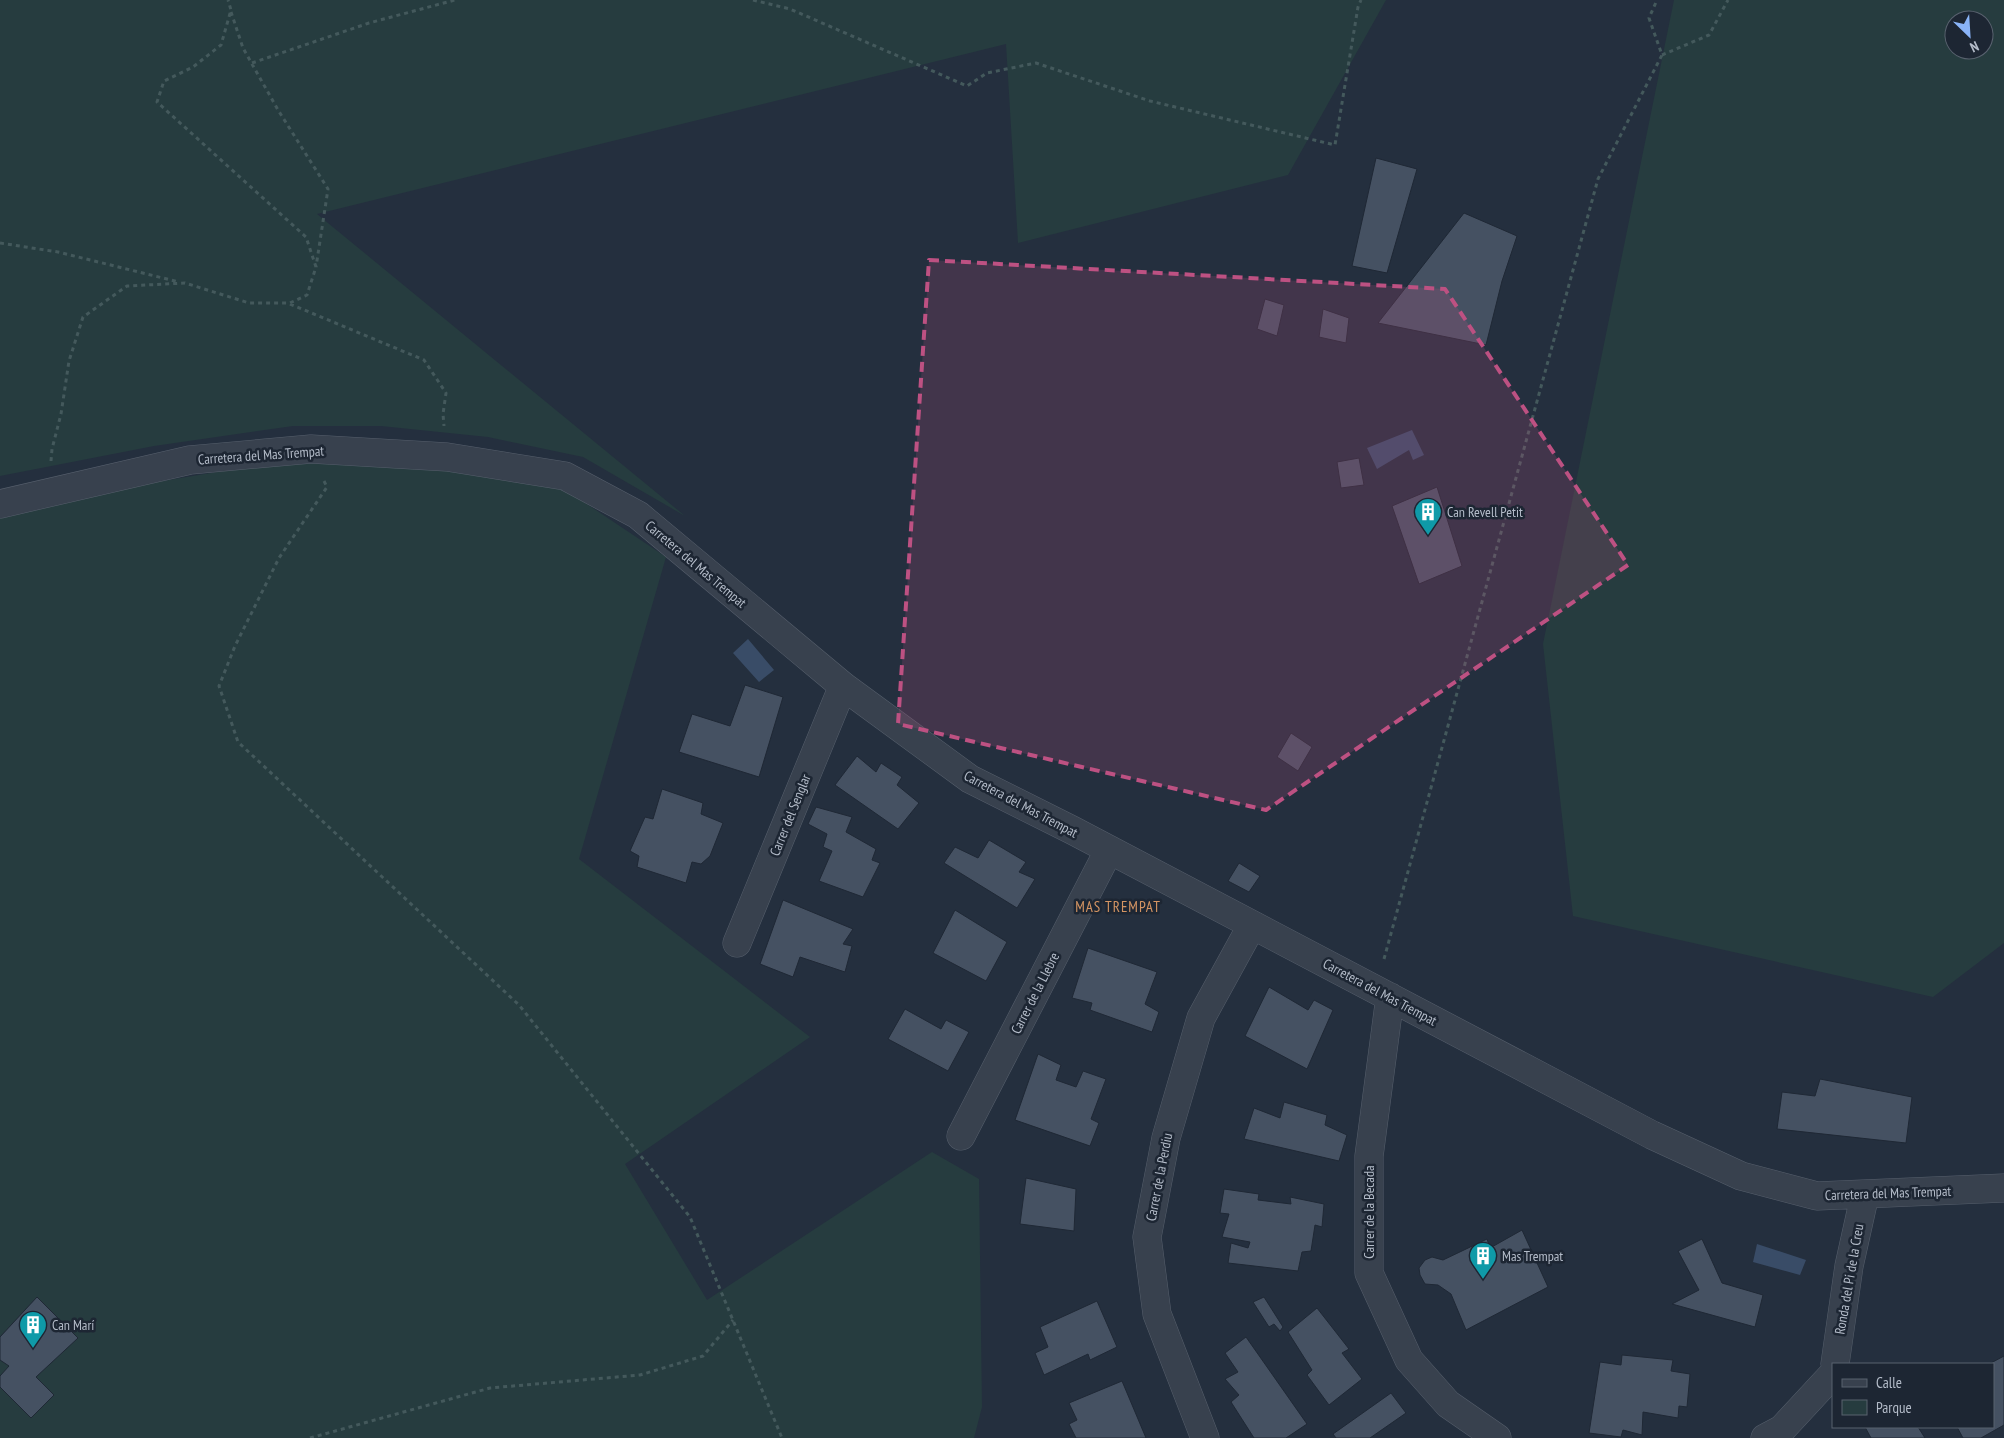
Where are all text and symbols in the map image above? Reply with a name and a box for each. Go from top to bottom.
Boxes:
north arrow [1944,10,1994,60]
text: N [1967,37,1982,57]
street label: Carretera del Mas Trempat [197,442,325,468]
building icon: Can Revell Petit [1413,497,1443,536]
place label: Can Revell Petit [1447,503,1523,521]
street label: Carretera del Mas Trempat [642,516,750,612]
street label: Carretera del Mas Trempat [961,766,1081,842]
street label: Carrer del Senglar [765,771,815,859]
district label: MAS TREMPAT [1075,897,1161,916]
street label: Carrer de la Llebre [1007,949,1063,1037]
street label: Carretera del Mas Trempat [1320,954,1440,1030]
street label: Carrer de la Perdiu [1142,1131,1176,1223]
street label: Carrer de la Becada [1360,1165,1378,1259]
street label: Carretera del Mas Trempat [1824,1182,1952,1204]
street label: Ronda del Pi de la Creu [1830,1222,1868,1336]
building icon: Mas Trempat [1468,1241,1498,1280]
place label: Mas Trempat [1502,1247,1563,1265]
building icon: Can Marí [18,1310,48,1349]
place label: Can Marí [52,1316,94,1334]
legend [1832,1363,1994,1428]
text: Calle [1876,1373,1902,1392]
text: Parque [1876,1398,1912,1417]

